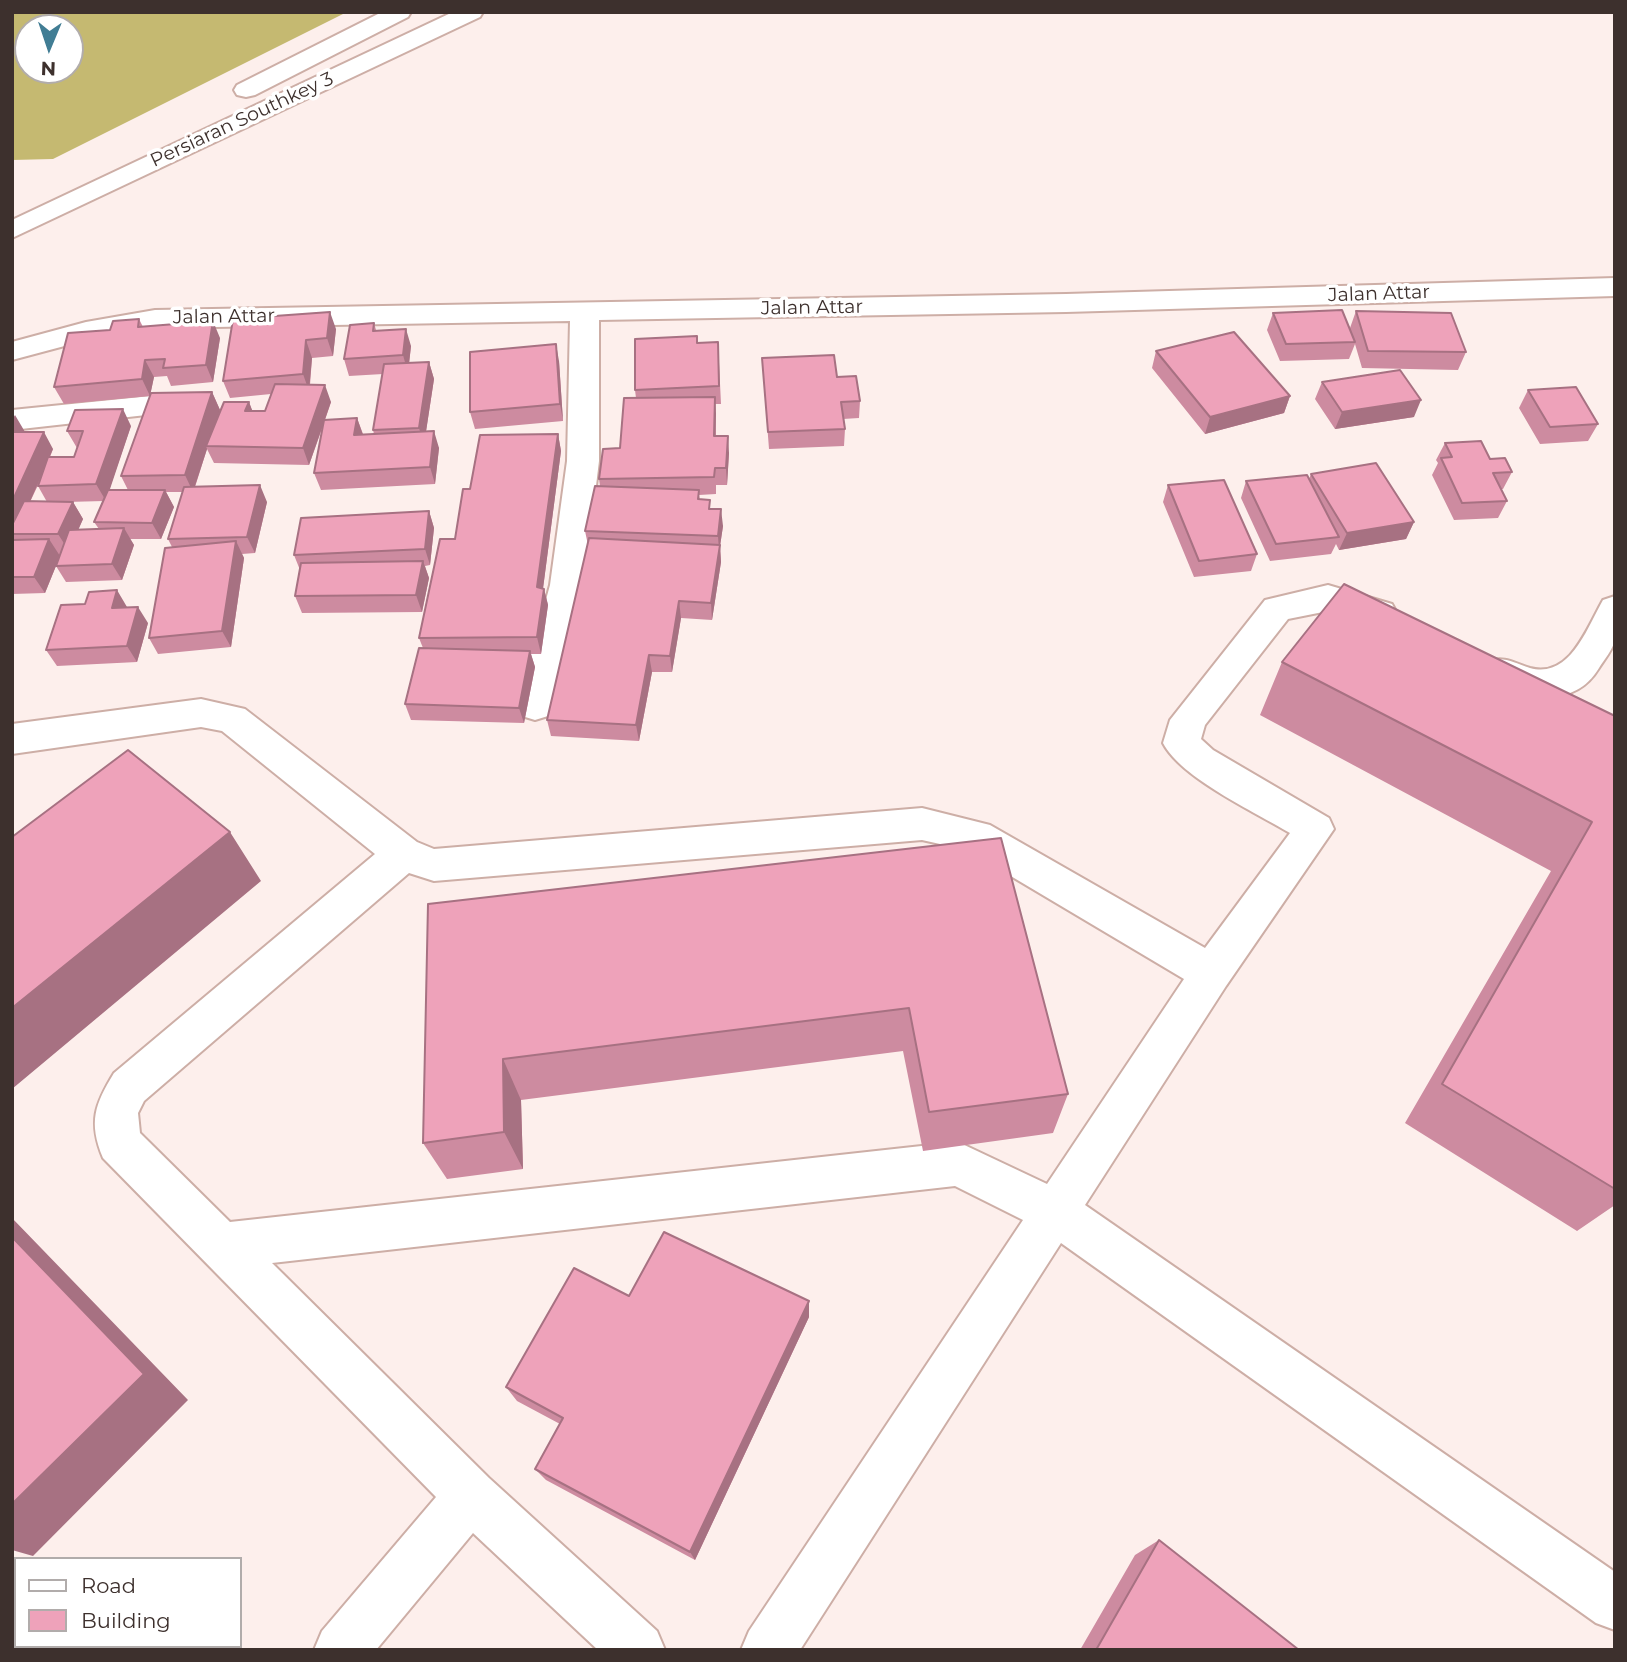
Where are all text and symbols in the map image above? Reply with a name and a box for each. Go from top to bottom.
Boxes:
north arrow [14,14,84,84]
text: N [40,57,56,80]
street label: Persiaran Southkey 3 [147,68,337,172]
street label: Jalan Attar [1328,281,1430,307]
street label: Jalan Attar [761,296,863,320]
street label: Jalan Attar [173,305,275,329]
legend [14,1557,242,1648]
text: Road [81,1573,136,1598]
text: Building [81,1608,171,1633]

